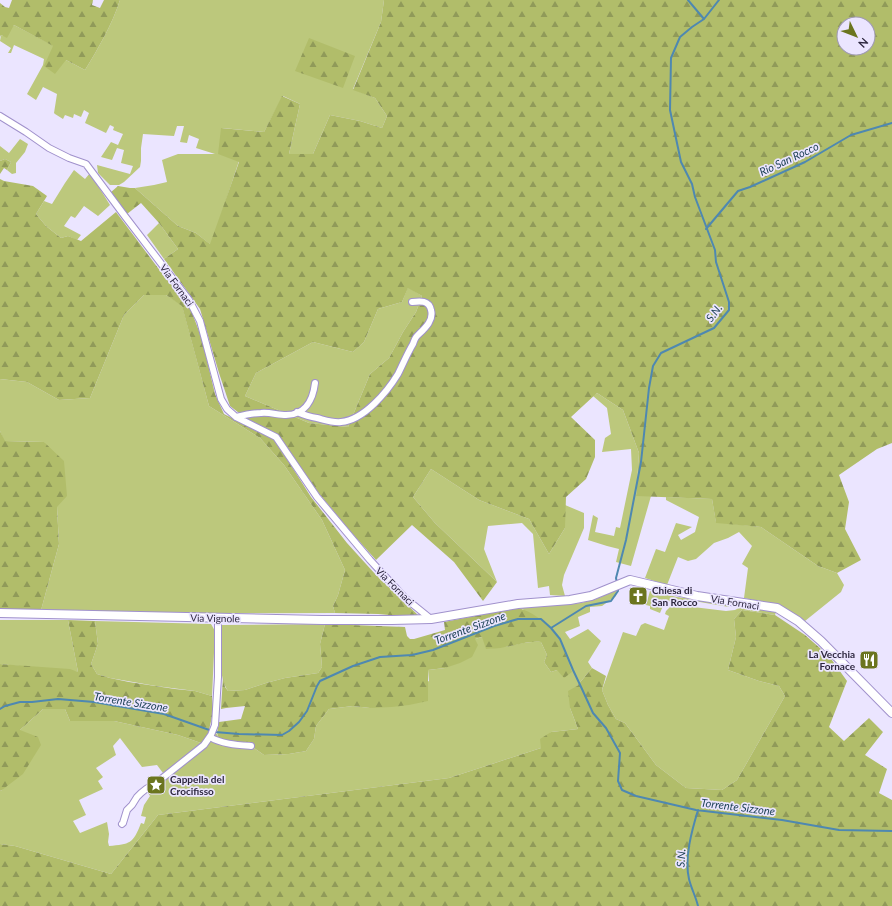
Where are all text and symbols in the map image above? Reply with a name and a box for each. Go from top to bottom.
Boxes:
north arrow [836,16,876,56]
text: N [856,36,871,51]
water label: Rio San Rocco [757,139,821,178]
street label: Via Fornaci [158,262,196,308]
water label: S.N. [703,301,724,324]
street label: Via Fornaci [373,564,417,608]
place label: Chiesa di San Rocco [652,584,698,608]
church icon: Chiesa di San Rocco [627,585,649,607]
street label: Via Fornaci [710,592,760,612]
water label: Torrente Sizzone [433,609,507,646]
street label: Via Vignole [190,612,240,624]
place label: La Vecchia Fornace [808,648,856,672]
restaurant icon: La Vecchia Fornace [858,649,880,671]
water label: Torrente Sizzone [93,689,169,714]
place label: Cappella del Crocifisso [170,773,224,797]
place icon: Cappella del Crocifisso [145,774,167,796]
water label: Torrente Sizzone [700,796,776,818]
water label: S.N. [674,848,687,868]

